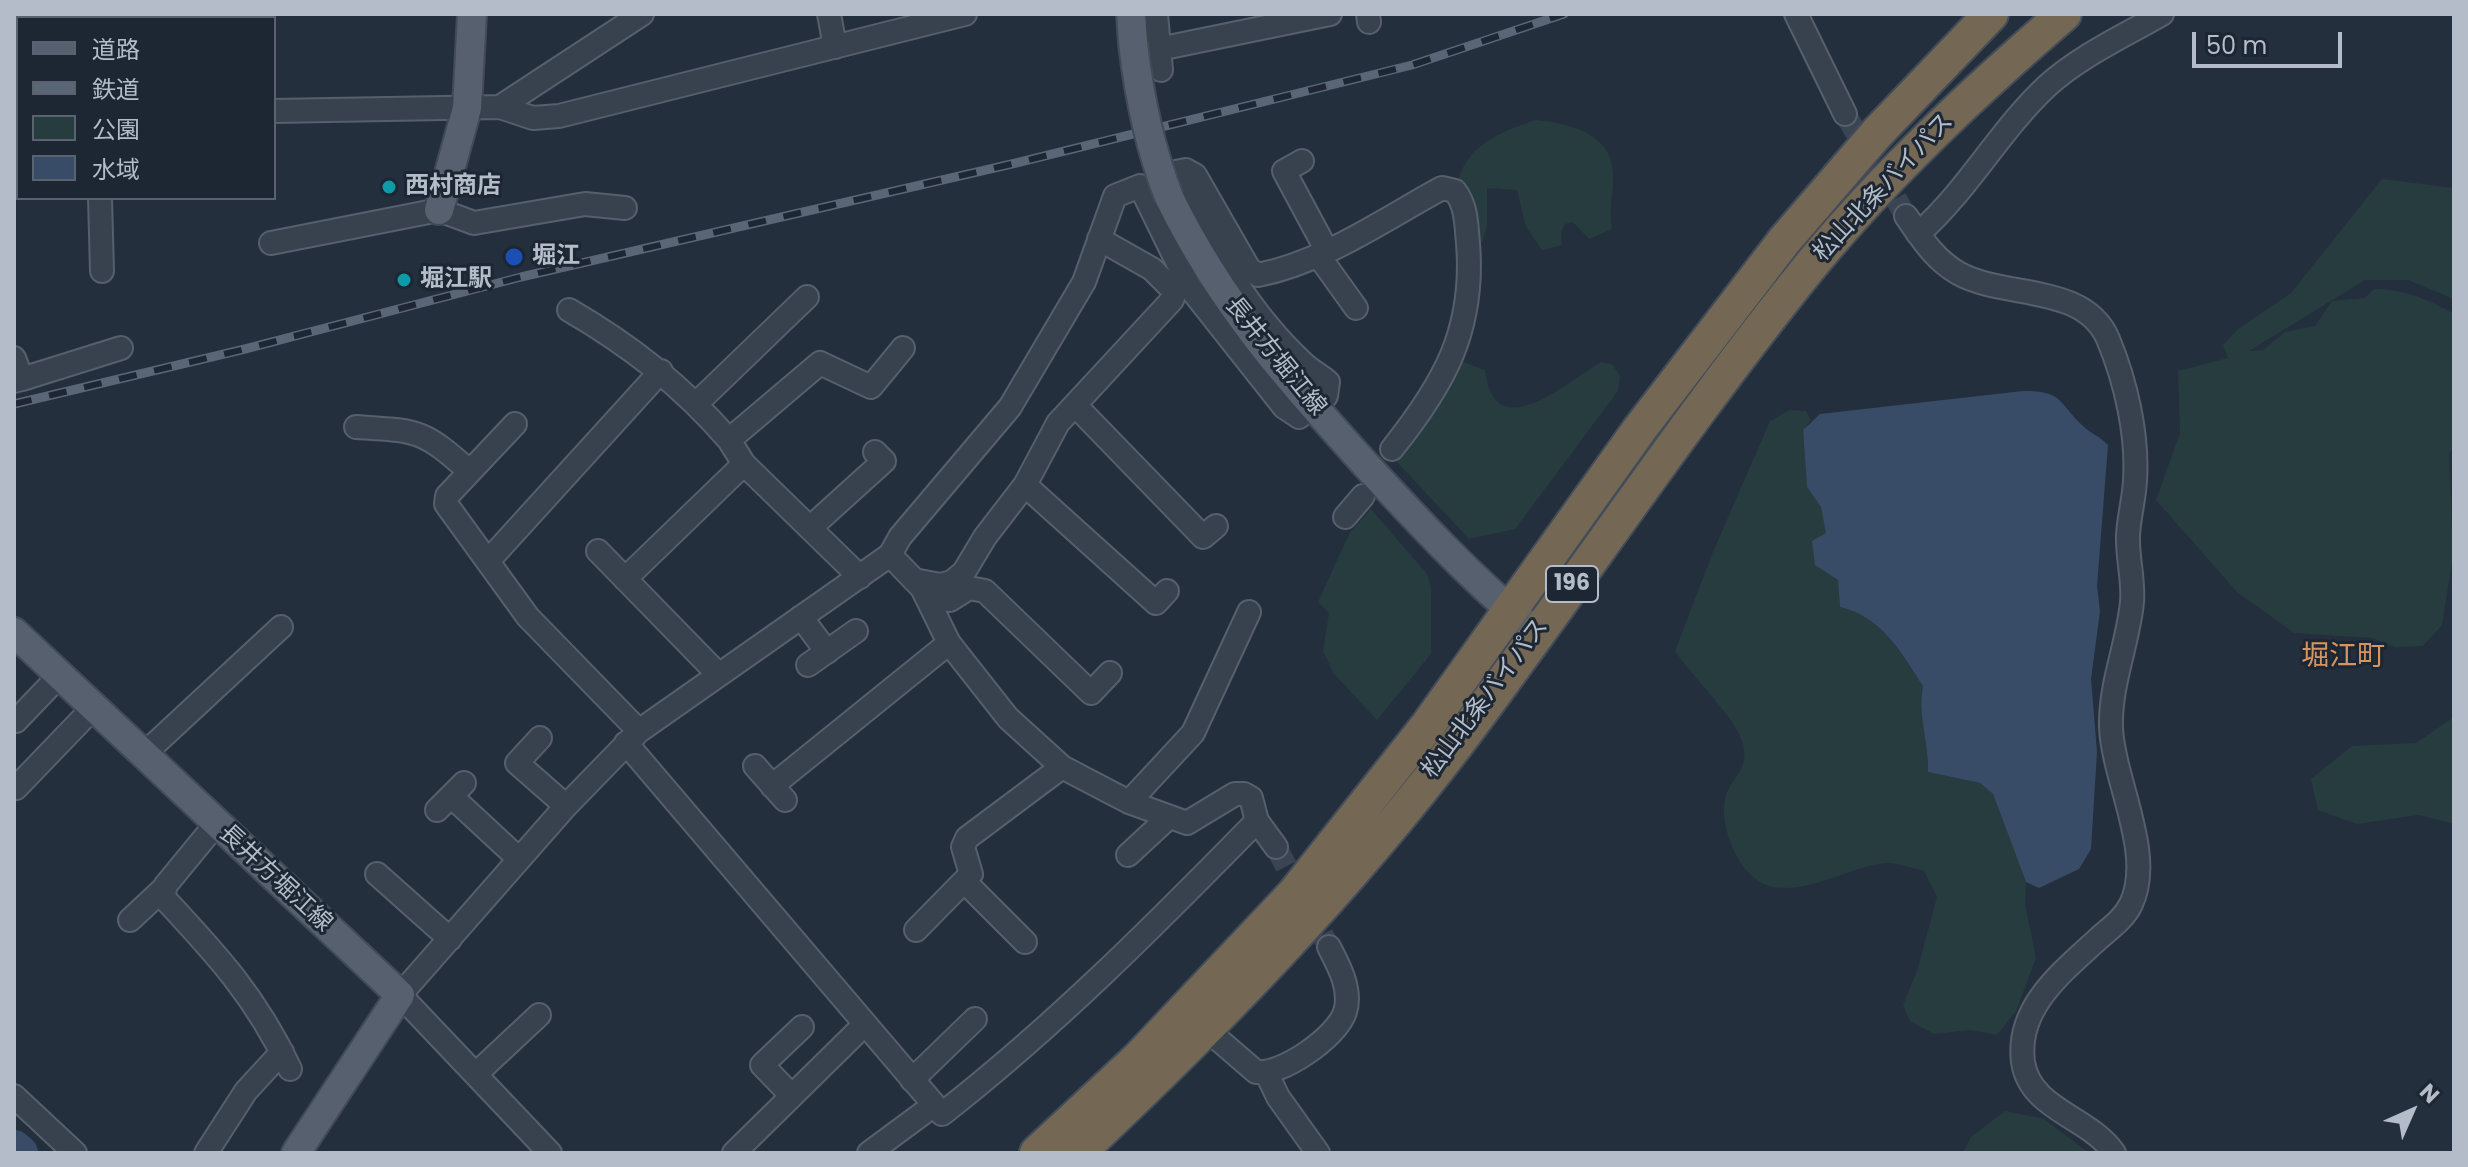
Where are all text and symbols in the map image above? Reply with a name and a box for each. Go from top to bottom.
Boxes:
legend [16,16,276,200]
scale bar [2196,16,2346,66]
text: 50 m [2206,29,2267,62]
text: 道路 [92,33,140,66]
text: 鉄道 [92,73,140,106]
street label: 松山北条バイパス [1808,108,1960,268]
text: 公園 [92,113,140,146]
text: 水域 [92,153,140,186]
place label: 西村商店 [405,173,501,201]
marker: 西村商店 [380,178,398,196]
place label: 堀江 [532,243,580,271]
marker: 堀江 [503,246,525,268]
place label: 堀江駅 [420,266,492,294]
marker: 堀江駅 [395,271,413,289]
street label: 長井方堀江線 [1218,292,1332,422]
road number: 196 [1546,566,1598,602]
street label: 松山北条バイパス [1417,614,1555,784]
district label: 堀江町 [2301,641,2385,675]
street label: 長井方堀江線 [213,819,337,939]
north arrow [2372,1071,2452,1151]
text: N [2413,1077,2446,1110]

